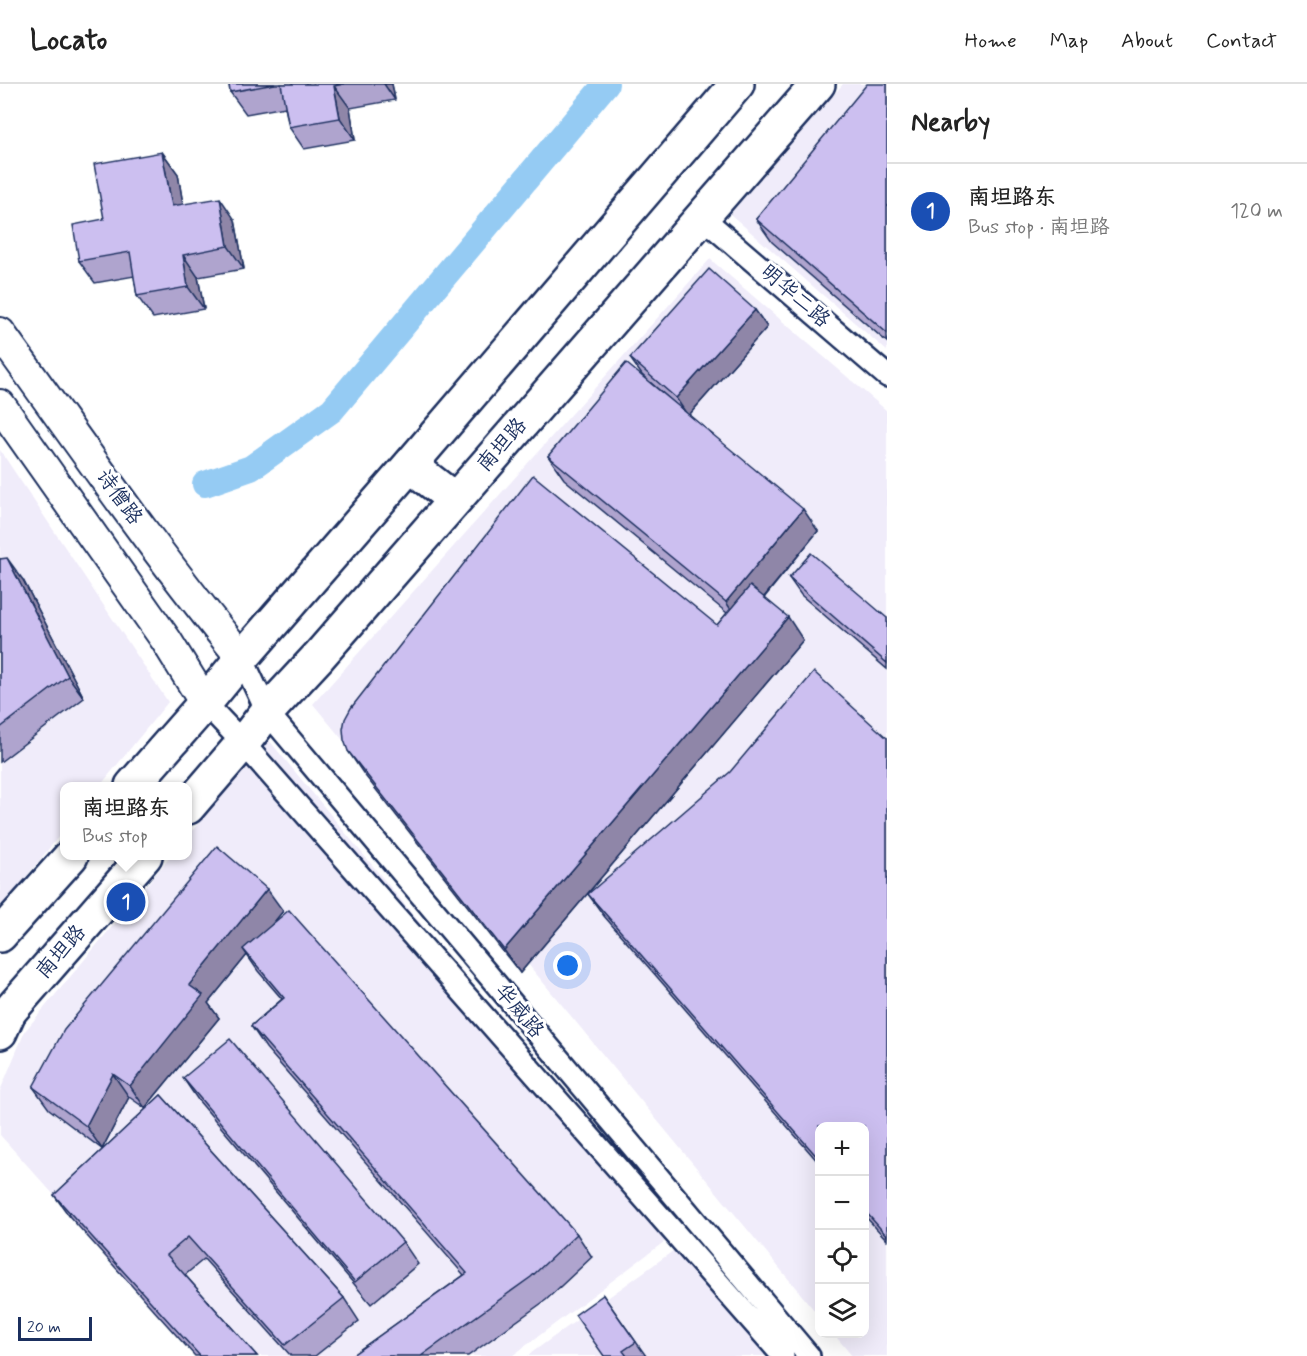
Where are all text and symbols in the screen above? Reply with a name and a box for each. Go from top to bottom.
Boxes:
text: Locato [30,23,107,60]
text: Home [965,27,1017,55]
text: Map [1050,27,1088,55]
text: About [1121,27,1173,55]
text: Contact [1206,27,1277,55]
text: Nearby [911,106,990,140]
text: 南坦路东 [968,184,1056,212]
text: 1 [926,198,935,225]
text: 120 m [1230,198,1283,225]
text: Bus stop · 南坦路 [968,214,1110,241]
street label: 明华二路 [754,258,836,334]
street label: 南坦路 [471,412,533,478]
street label: 诗僧路 [89,463,149,531]
popup [60,782,192,860]
text: 南坦路东 [82,795,170,823]
text: Bus stop [82,823,148,850]
pin: 1 [106,880,146,924]
street label: 南坦路 [30,919,92,985]
your location [553,951,582,980]
street label: 华威路 [488,978,550,1044]
map controls [815,1122,869,1338]
button: + [815,1122,869,1176]
button: − [815,1176,869,1230]
button: locate [815,1230,869,1284]
button: layers [815,1284,869,1338]
scale bar [18,1314,92,1342]
text: 20 m [27,1317,61,1338]

